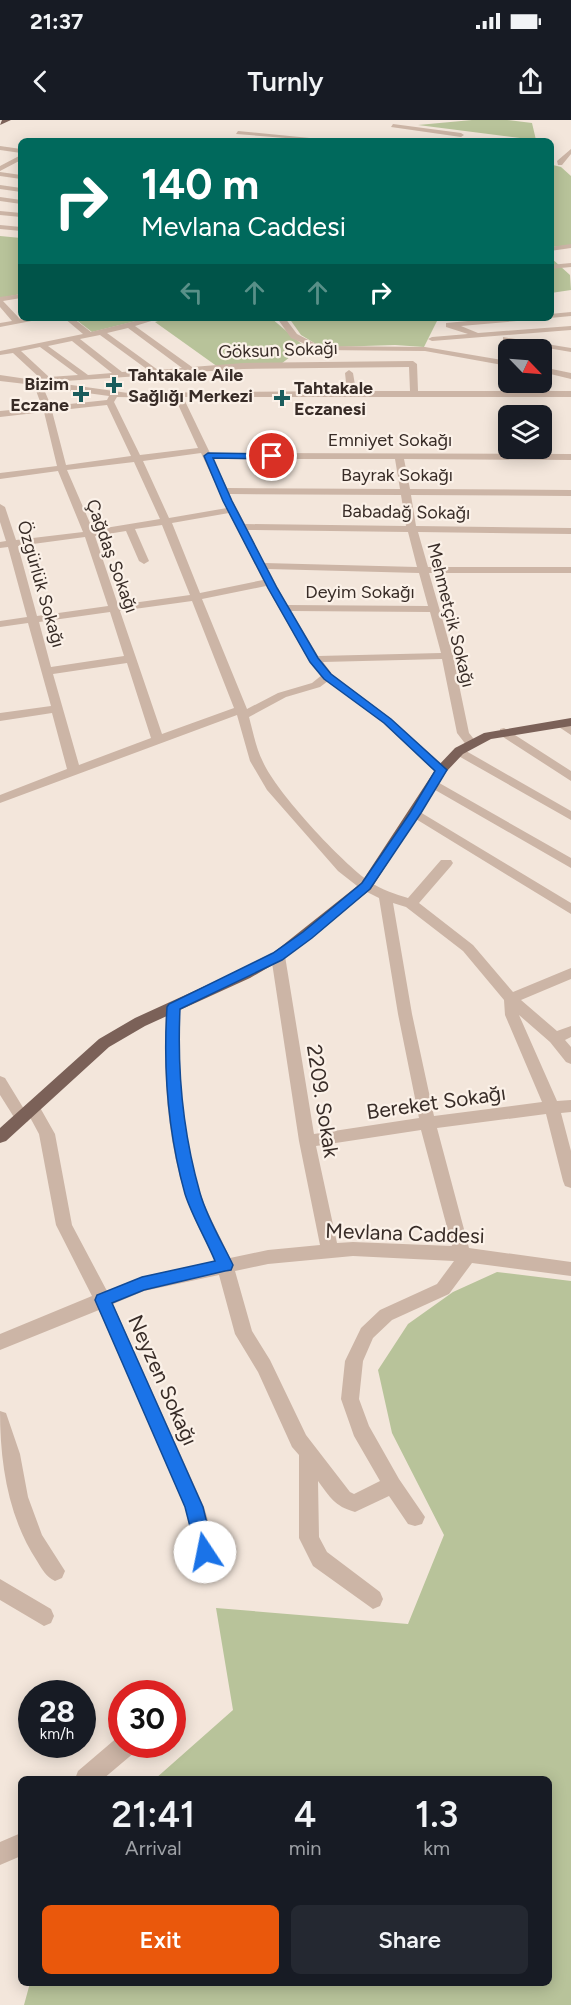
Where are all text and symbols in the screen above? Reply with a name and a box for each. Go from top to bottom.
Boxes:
text: 21:37 [30,8,83,35]
icon: back [24,65,57,98]
text: Turnly [248,65,323,98]
icon: share [514,65,547,98]
text: 140 m [141,159,259,210]
icon: right [42,162,120,240]
text: Mevlana Caddesi [141,210,346,243]
icon: left [175,276,208,309]
icon: ahead [238,276,271,309]
icon: ahead [301,276,334,309]
icon: right [364,276,397,309]
street label: Göksun Sokağı [218,337,338,363]
north arrow [498,339,552,393]
map controls [498,339,552,459]
place label: Tahtakale Aile Sağlığı Merkezi [128,364,253,407]
place label: Bizim Eczane [10,373,69,416]
marker: Tahtakale Aile Sağlığı Merkezi [105,376,123,394]
place label: Tahtakale Eczanesi [294,377,373,420]
marker: Bizim Eczane [74,387,88,401]
marker: Tahtakale Eczanesi [275,391,289,405]
button: layers [498,405,552,459]
street label: Emniyet Sokağı [328,429,452,451]
pin [246,430,297,481]
icon: arrive [255,439,288,472]
street label: Bayrak Sokağı [341,464,453,486]
street label: Çağdaş Sokağı [81,496,143,616]
street label: Babadağ Sokağı [342,500,470,524]
street label: Özgürlük Sokağı [12,518,70,650]
street label: Mehmetçik Sokağı [422,541,480,689]
street label: Deyim Sokağı [305,581,415,603]
street label: 2209. Sokak [302,1043,344,1160]
street label: Bereket Sokağı [365,1080,507,1124]
street label: Mevlana Caddesi [325,1218,485,1248]
street label: Neyzen Sokağı [123,1311,203,1449]
position arrow [173,1520,237,1584]
speed limit sign: 30 [108,1680,186,1758]
text: 28 [39,1693,75,1730]
text: km/h [40,1725,74,1743]
text: 21:41 [112,1793,195,1836]
text: 4 [294,1793,316,1836]
text: 1.3 [415,1793,458,1836]
text: Arrival [125,1836,182,1860]
text: min [289,1836,322,1860]
text: km [423,1836,450,1860]
button: Exit [42,1905,279,1974]
button: Share [291,1905,528,1974]

